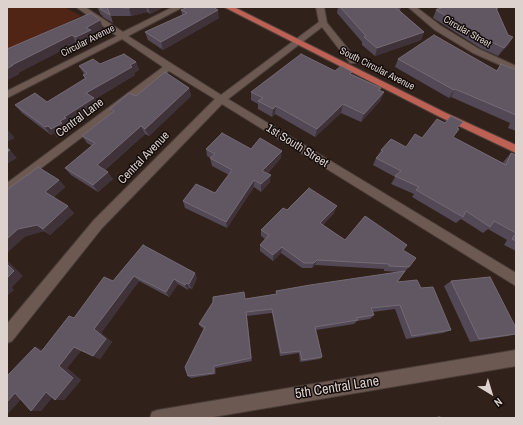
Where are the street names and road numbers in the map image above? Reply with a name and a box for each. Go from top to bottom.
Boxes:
street label: Circular Street [441,14,493,50]
street label: Circular Avenue [59,22,117,60]
street label: South Circular Avenue [338,45,416,93]
street label: Central Lane [53,95,107,141]
street label: 1st South Street [263,121,331,171]
street label: Central Avenue [115,129,173,187]
street label: 5th Central Lane [294,373,380,403]

